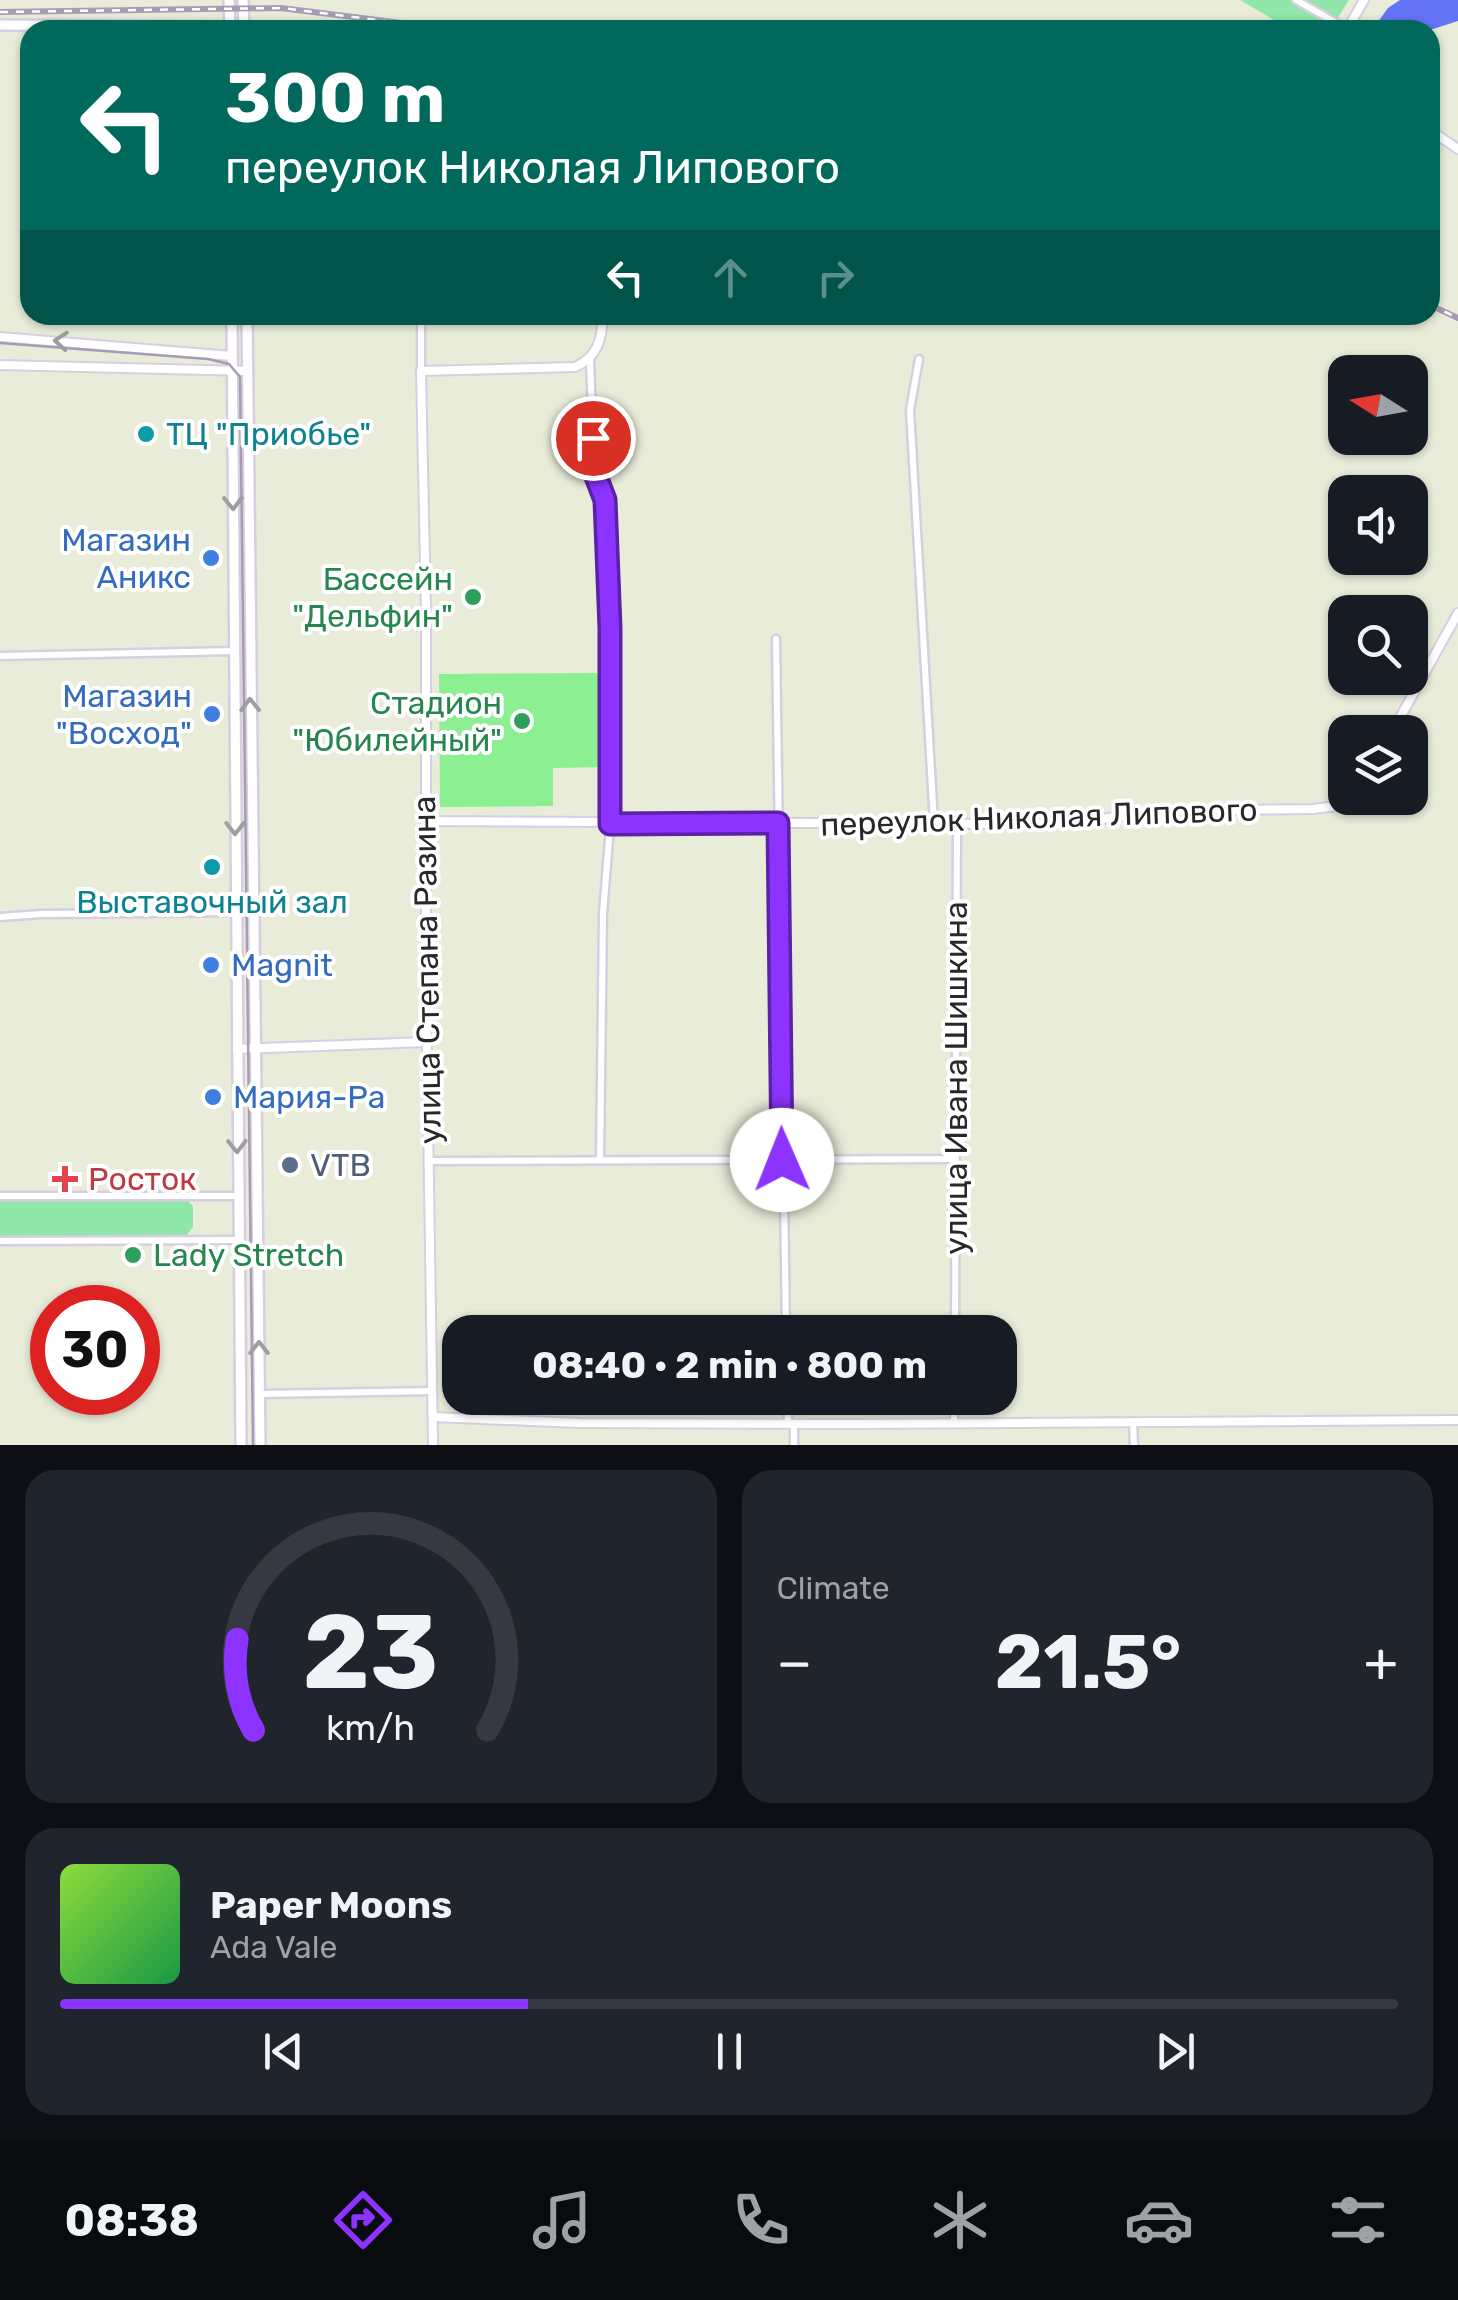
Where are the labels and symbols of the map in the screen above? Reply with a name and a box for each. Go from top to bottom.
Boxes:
one-way arrow [52,331,68,353]
north arrow [1328,355,1428,455]
pin [551,396,636,481]
place label: ТЦ "Приобье" [166,415,371,453]
marker: ТЦ "Приобье" [135,423,157,445]
one-way arrow [222,496,244,511]
place label: Магазин Аникс [61,521,191,596]
marker: Магазин Аникс [200,547,222,569]
place label: Бассейн "Дельфин" [292,560,453,635]
marker: Бассейн "Дельфин" [462,586,484,608]
place label: Магазин "Восход" [56,677,192,752]
place label: Стадион "Юбилейный" [292,684,502,759]
one-way arrow [240,697,261,713]
marker: Магазин "Восход" [201,703,223,725]
marker: Стадион "Юбилейный" [511,710,533,732]
street label: переулок Николая Липового [820,790,1258,844]
street label: улица Степана Разина [405,796,449,1144]
one-way arrow [224,820,246,836]
marker: Выставочный зал [201,856,223,878]
place label: Выставочный зал [76,883,348,921]
street label: улица Ивана Шишкина [937,901,975,1255]
place label: Magnit [231,946,333,984]
marker: Magnit [200,954,222,976]
place label: Мария-Ра [233,1078,386,1116]
marker: Мария-Ра [202,1086,224,1108]
position arrow [730,1108,834,1212]
one-way arrow [227,1139,248,1155]
place label: VTB [310,1146,371,1184]
marker: VTB [279,1154,301,1176]
place label: Росток [88,1160,196,1198]
marker: Росток [52,1166,78,1192]
place label: Lady Stretch [153,1236,344,1274]
marker: Lady Stretch [122,1244,144,1266]
speed limit sign: 30 [30,1285,160,1415]
one-way arrow [248,1339,270,1354]

